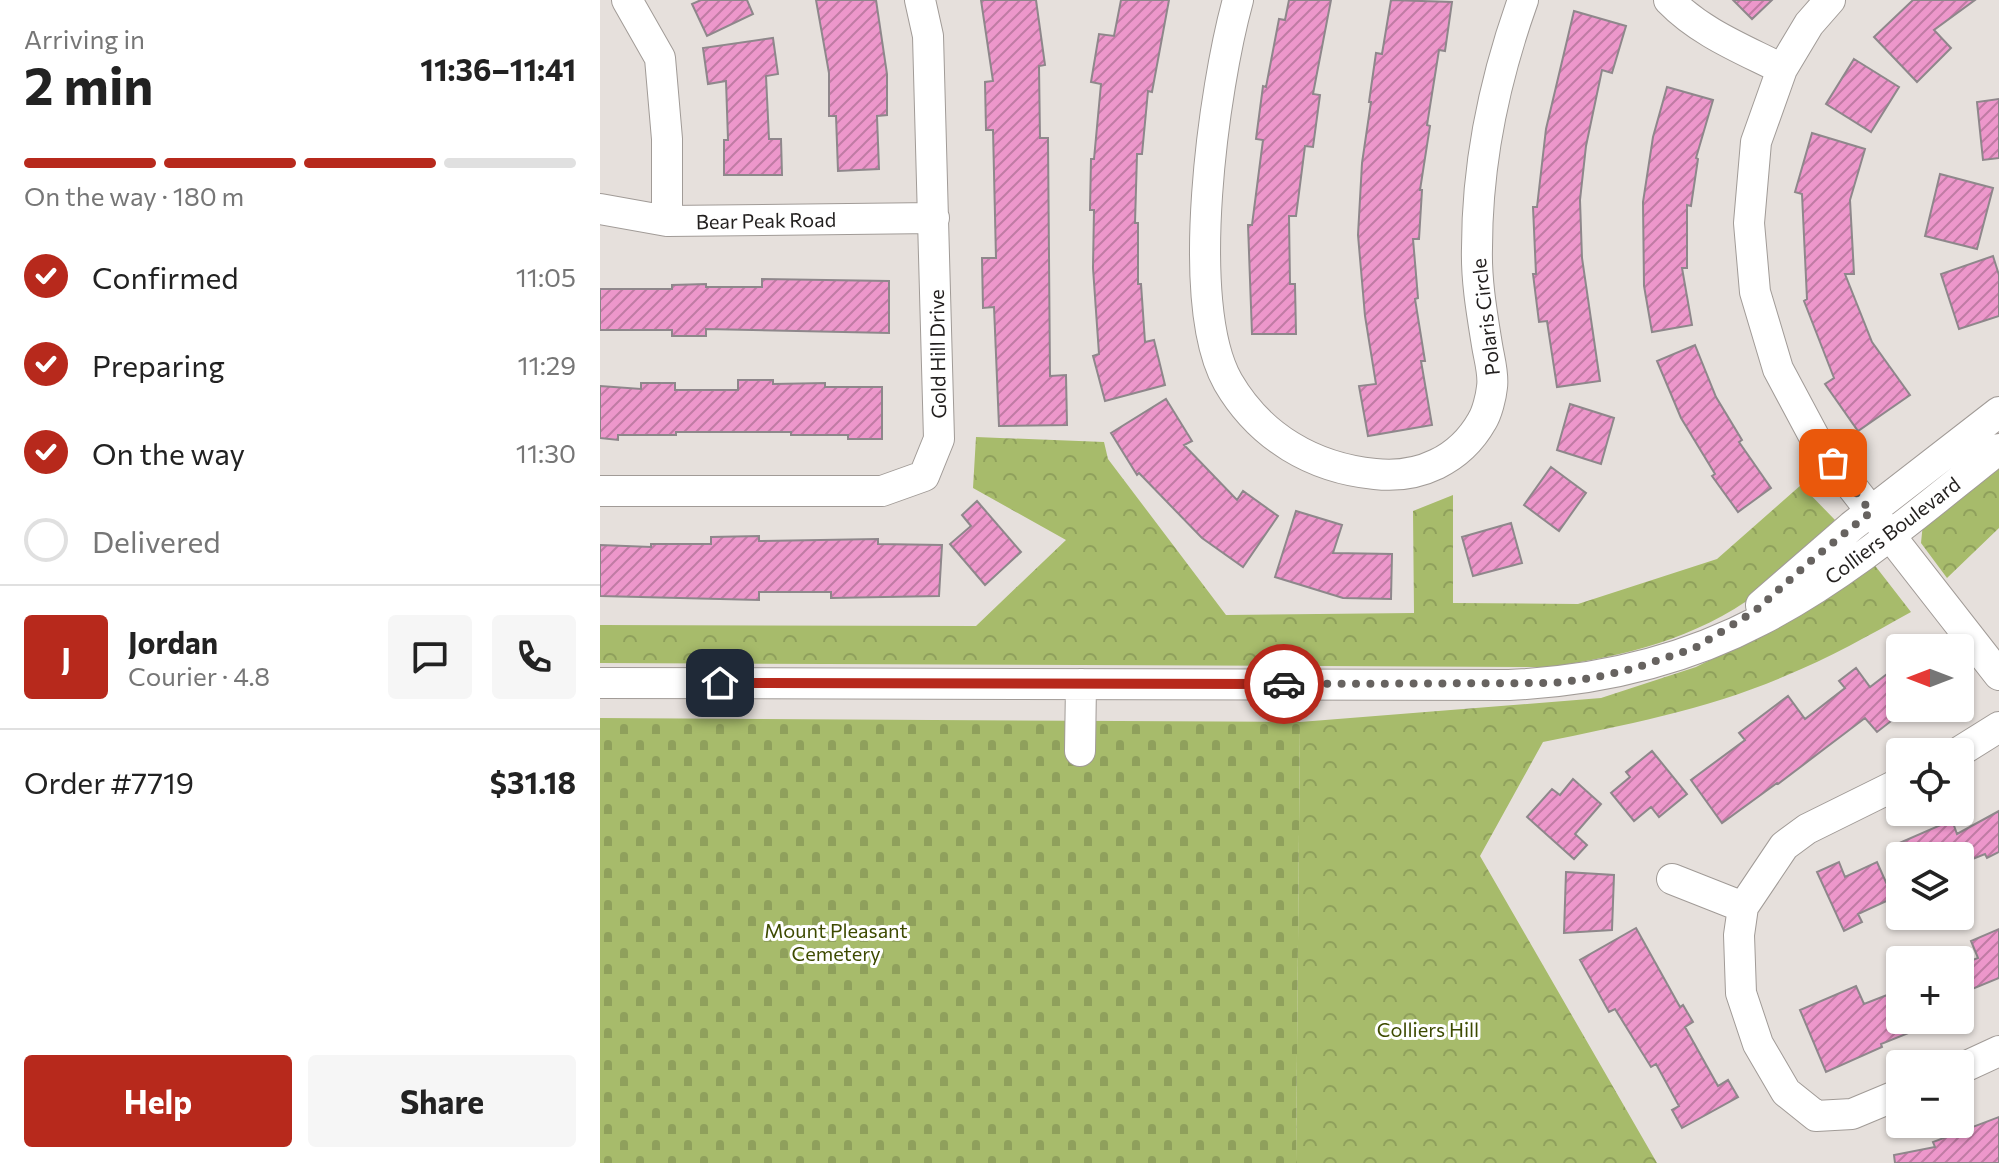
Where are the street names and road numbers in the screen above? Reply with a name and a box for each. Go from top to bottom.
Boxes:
street label: Bear Peak Road [696,207,836,233]
street label: Polaris Circle [1466,257,1504,377]
street label: Gold Hill Drive [924,289,950,419]
street label: Colliers Boulevard [1820,471,1964,589]

